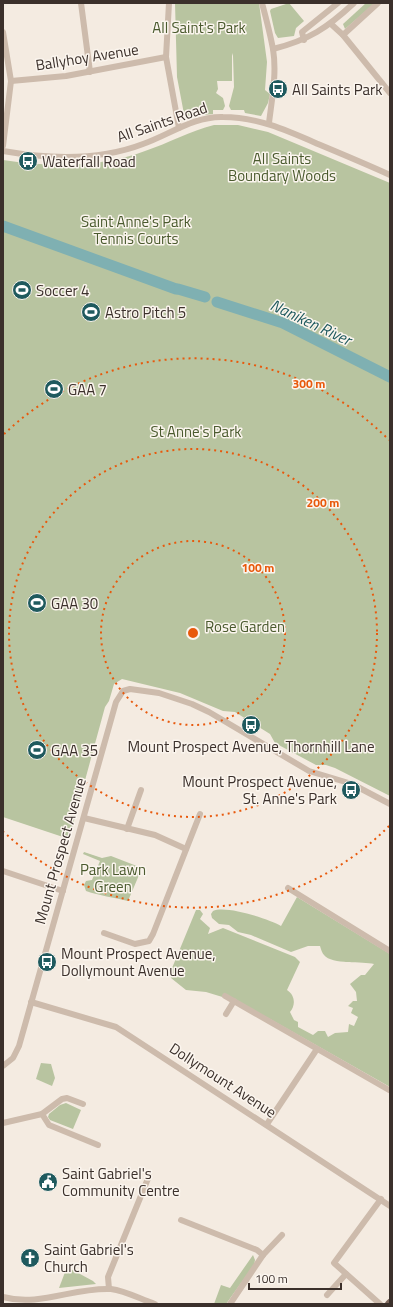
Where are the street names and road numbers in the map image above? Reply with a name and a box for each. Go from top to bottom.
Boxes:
street label: Ballyhoy Avenue [34,37,140,77]
street label: All Saints Road [114,96,210,148]
street label: Mount Prospect Avenue [28,775,92,927]
street label: Dollymount Avenue [165,1037,281,1123]

